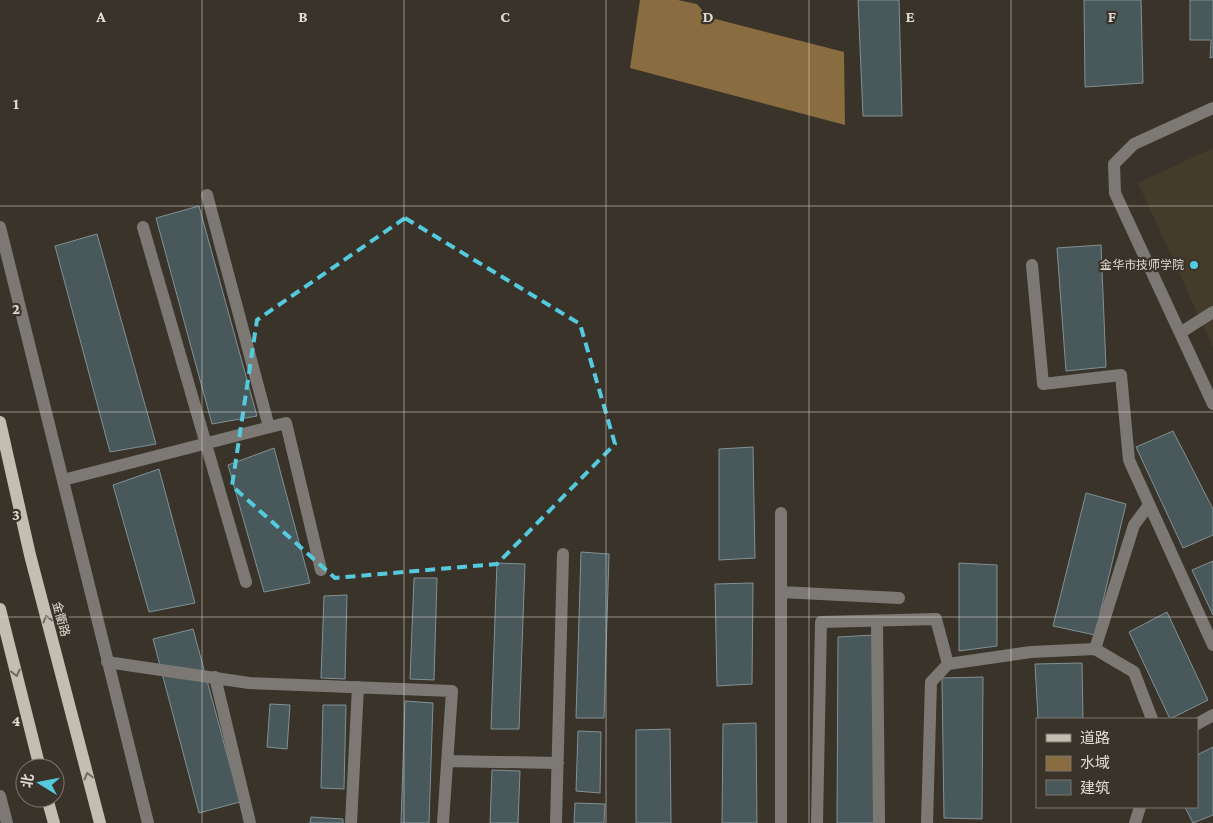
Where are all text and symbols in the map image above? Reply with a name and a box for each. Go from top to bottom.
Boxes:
text: A [95,8,106,25]
text: B [298,8,308,25]
text: C [500,8,510,25]
text: D [702,8,714,25]
text: E [905,8,915,25]
text: F [1108,8,1117,25]
text: 1 [13,95,19,112]
place label: 金华市技师学院 [1100,258,1184,272]
marker: 金华市技师学院 [1188,259,1200,271]
text: 2 [12,300,20,317]
text: 3 [12,506,20,523]
street label: 金衢路 [50,600,72,638]
one-way arrow [42,615,52,623]
one-way arrow [10,669,21,678]
text: 4 [12,712,21,729]
legend [1036,718,1198,808]
text: 道路 [1080,730,1110,746]
text: 水域 [1080,755,1110,771]
north arrow [15,758,65,808]
text: 北 [18,772,36,789]
one-way arrow [83,772,93,780]
text: 建筑 [1080,780,1110,796]

